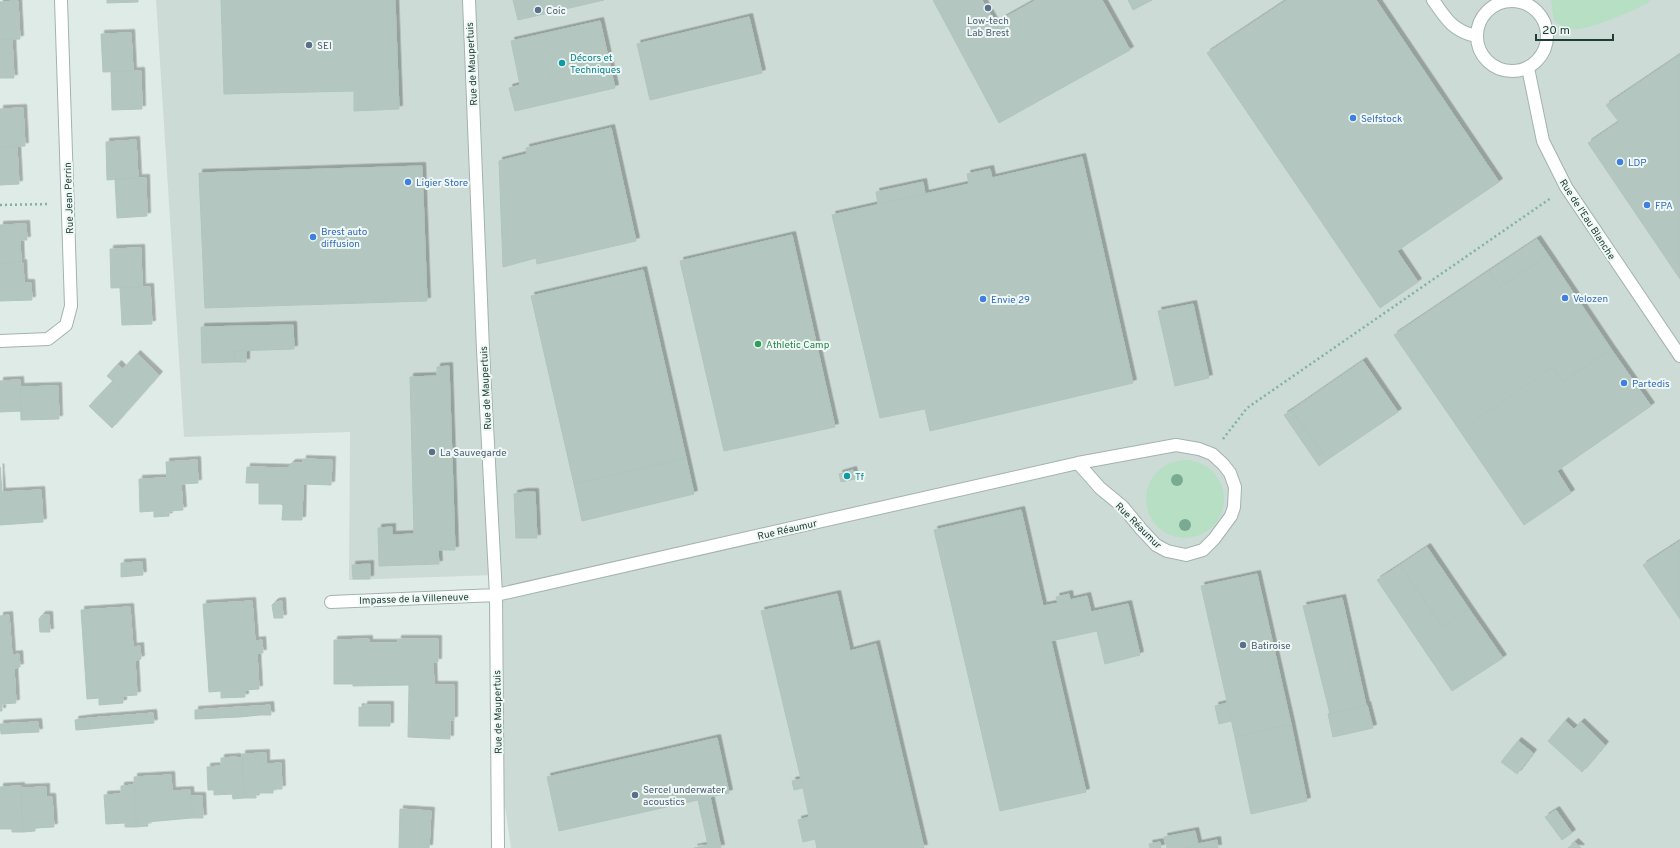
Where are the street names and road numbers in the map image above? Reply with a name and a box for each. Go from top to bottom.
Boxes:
street label: Rue de Maupertuis [464,22,481,106]
street label: Rue Jean Perrin [62,162,77,234]
street label: Rue de l'Eau Blanche [1556,177,1618,263]
street label: Rue de Maupertuis [478,346,495,430]
street label: Rue Réaumur [1112,500,1164,552]
street label: Rue Réaumur [756,517,818,544]
street label: Impasse de la Villeneuve [359,591,469,608]
street label: Rue de Maupertuis [491,670,506,754]

